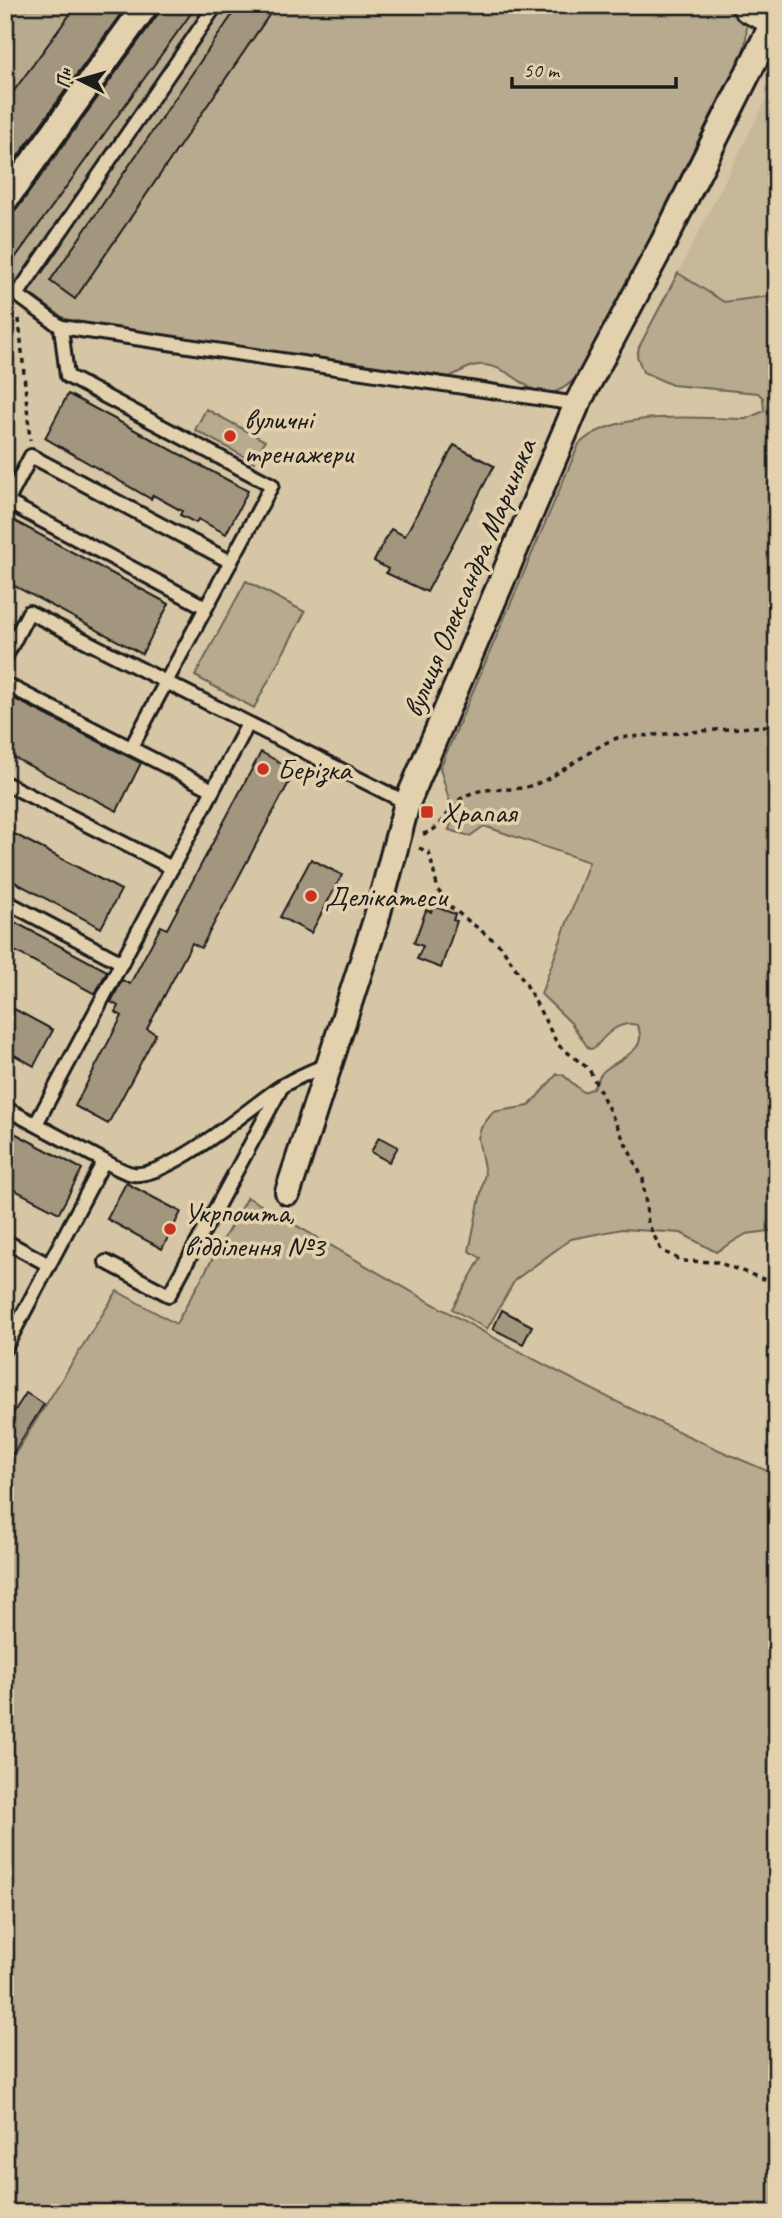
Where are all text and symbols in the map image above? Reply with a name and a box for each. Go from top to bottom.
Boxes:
north arrow [46,46,116,116]
scale bar [512,46,677,90]
text: 50 m [523,57,561,83]
text: Пн [51,66,77,90]
place label: вуличні тренажери [244,400,355,472]
marker: вуличні тренажери [222,428,238,444]
street label: вулиця Олександра Мариняка [393,431,546,723]
place label: Берізка [277,750,353,788]
marker: Берізка [255,761,271,777]
place label: Храпая [441,793,519,831]
marker: Храпая [419,804,435,820]
place label: Делікатеси [325,877,449,915]
marker: Делікатеси [303,888,319,904]
place label: Укрпошта, відділення №3 [184,1193,327,1265]
marker: Укрпошта, відділення №3 [162,1221,178,1237]

